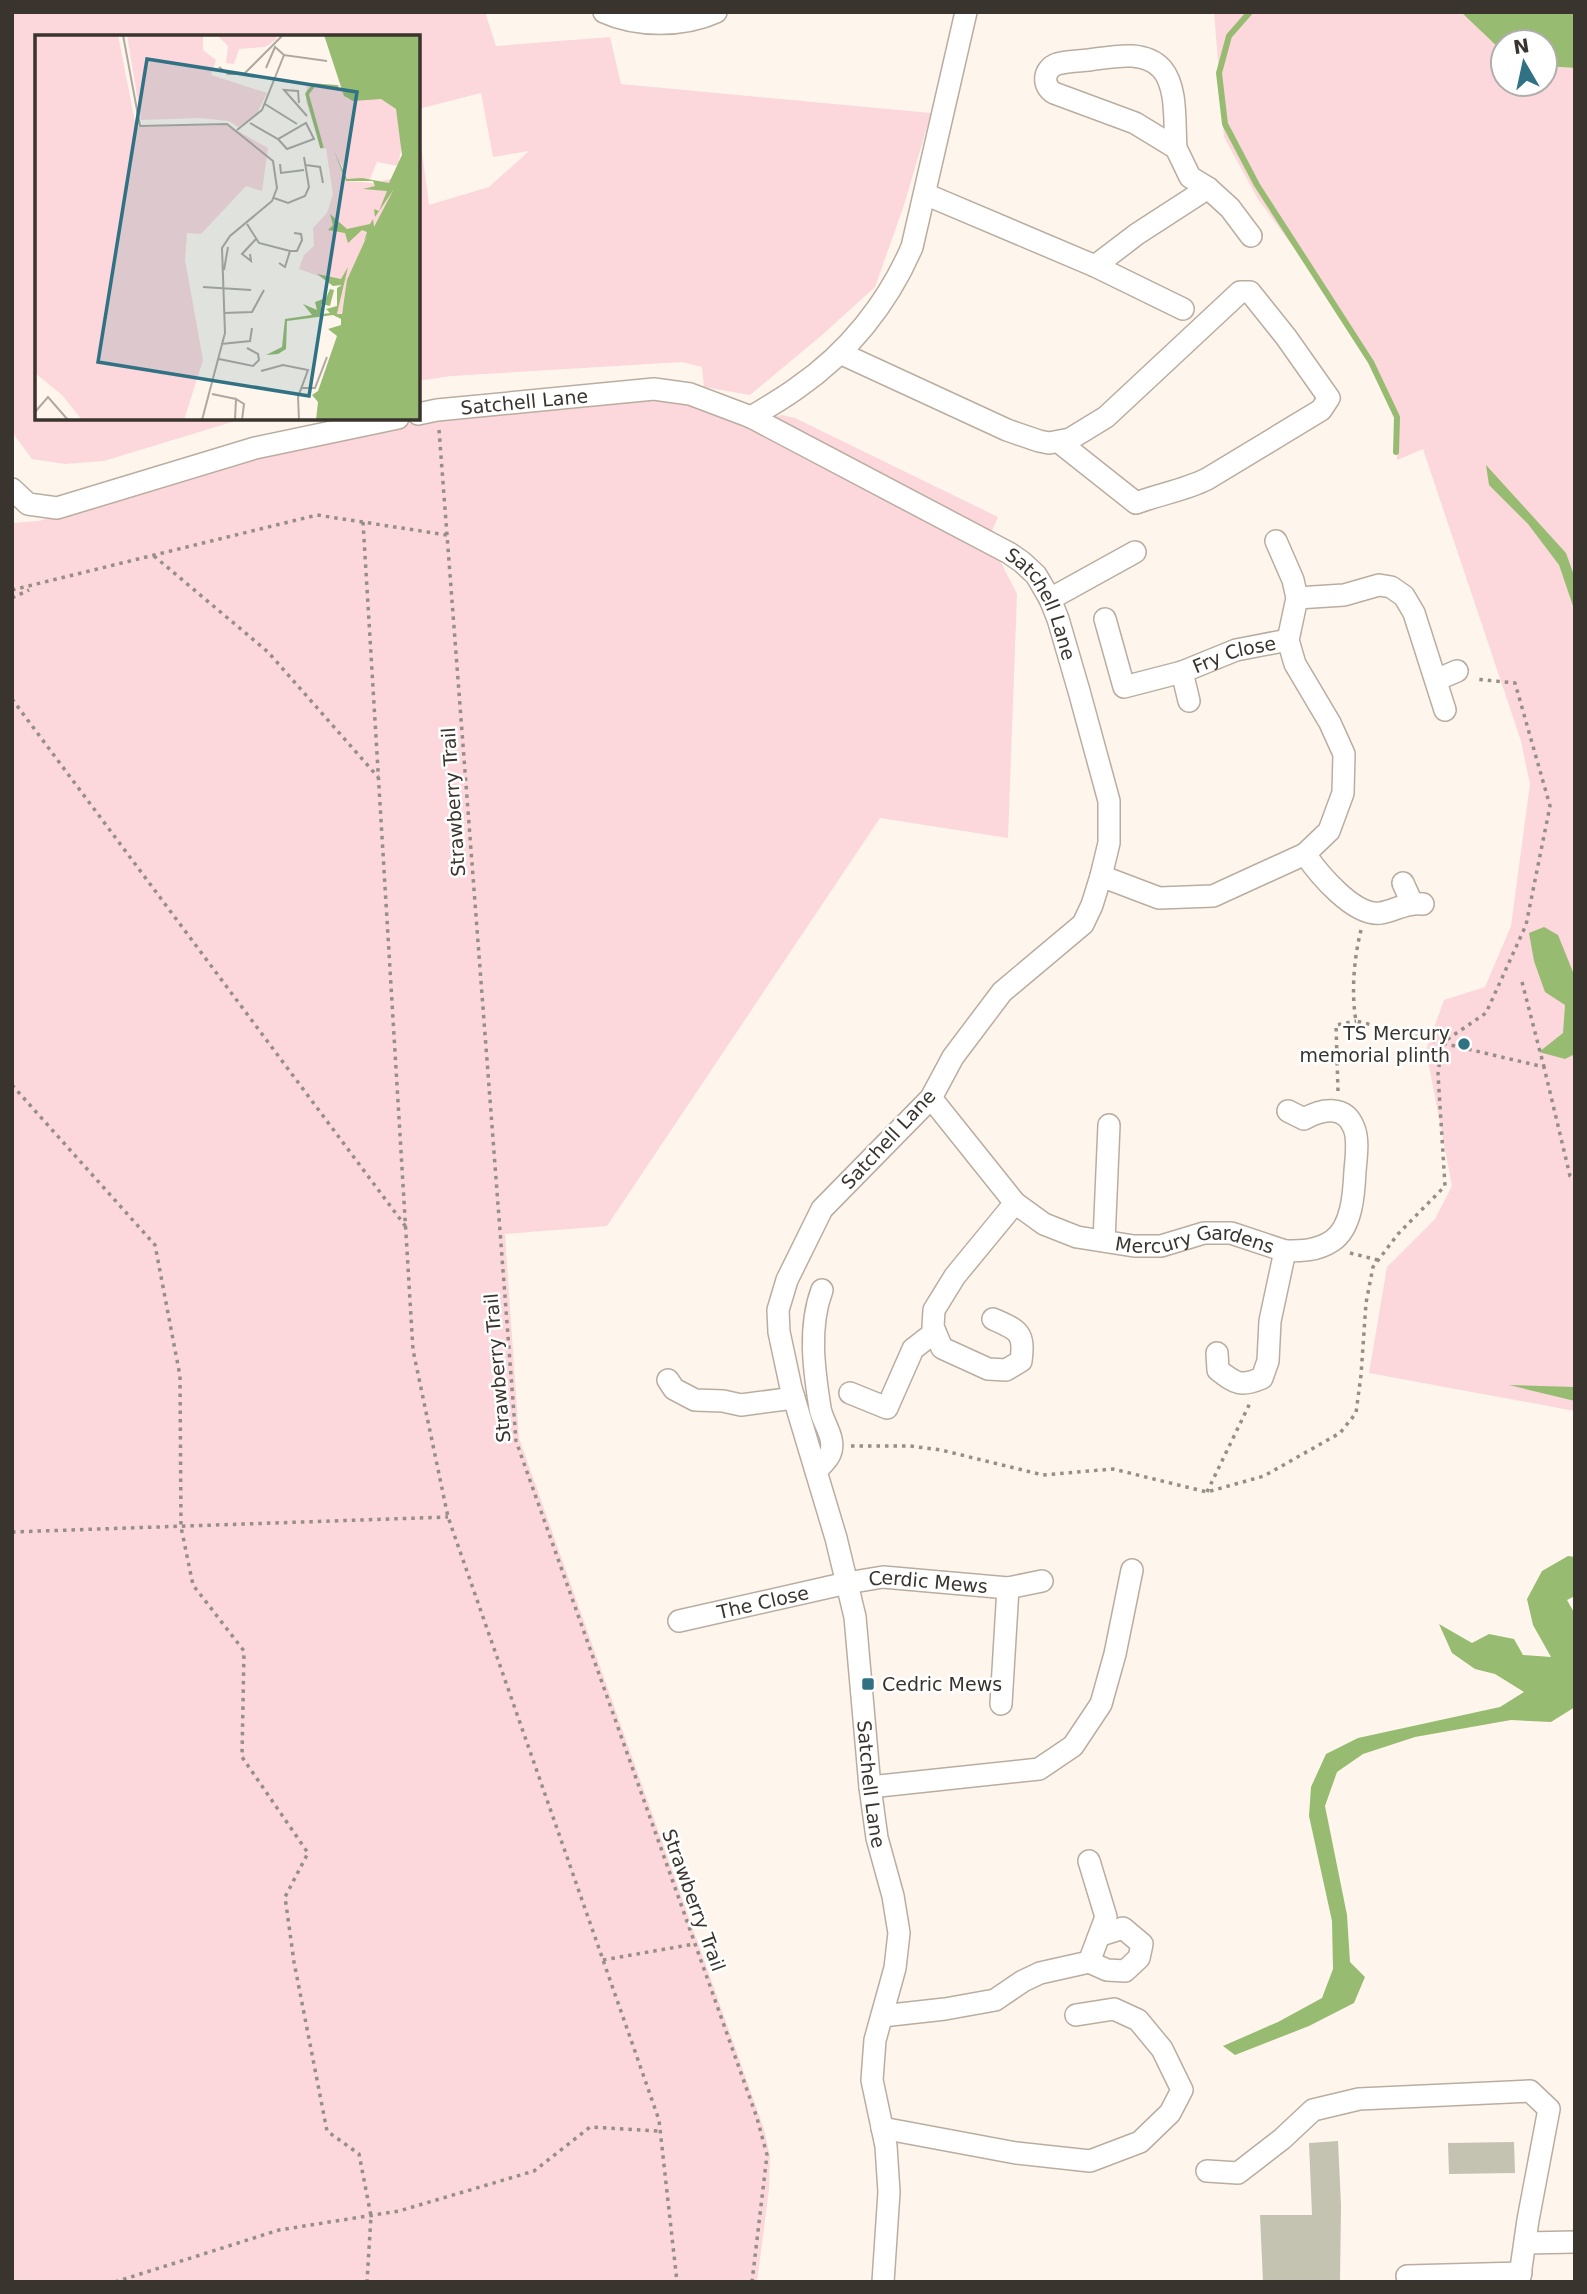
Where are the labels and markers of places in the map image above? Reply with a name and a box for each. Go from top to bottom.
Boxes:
place label: TS Mercury memorial plinth [1299,1022,1450,1066]
marker: TS Mercury memorial plinth [1456,1036,1472,1052]
place label: Cedric Mews [882,1673,1002,1695]
marker: Cedric Mews [860,1676,876,1692]

